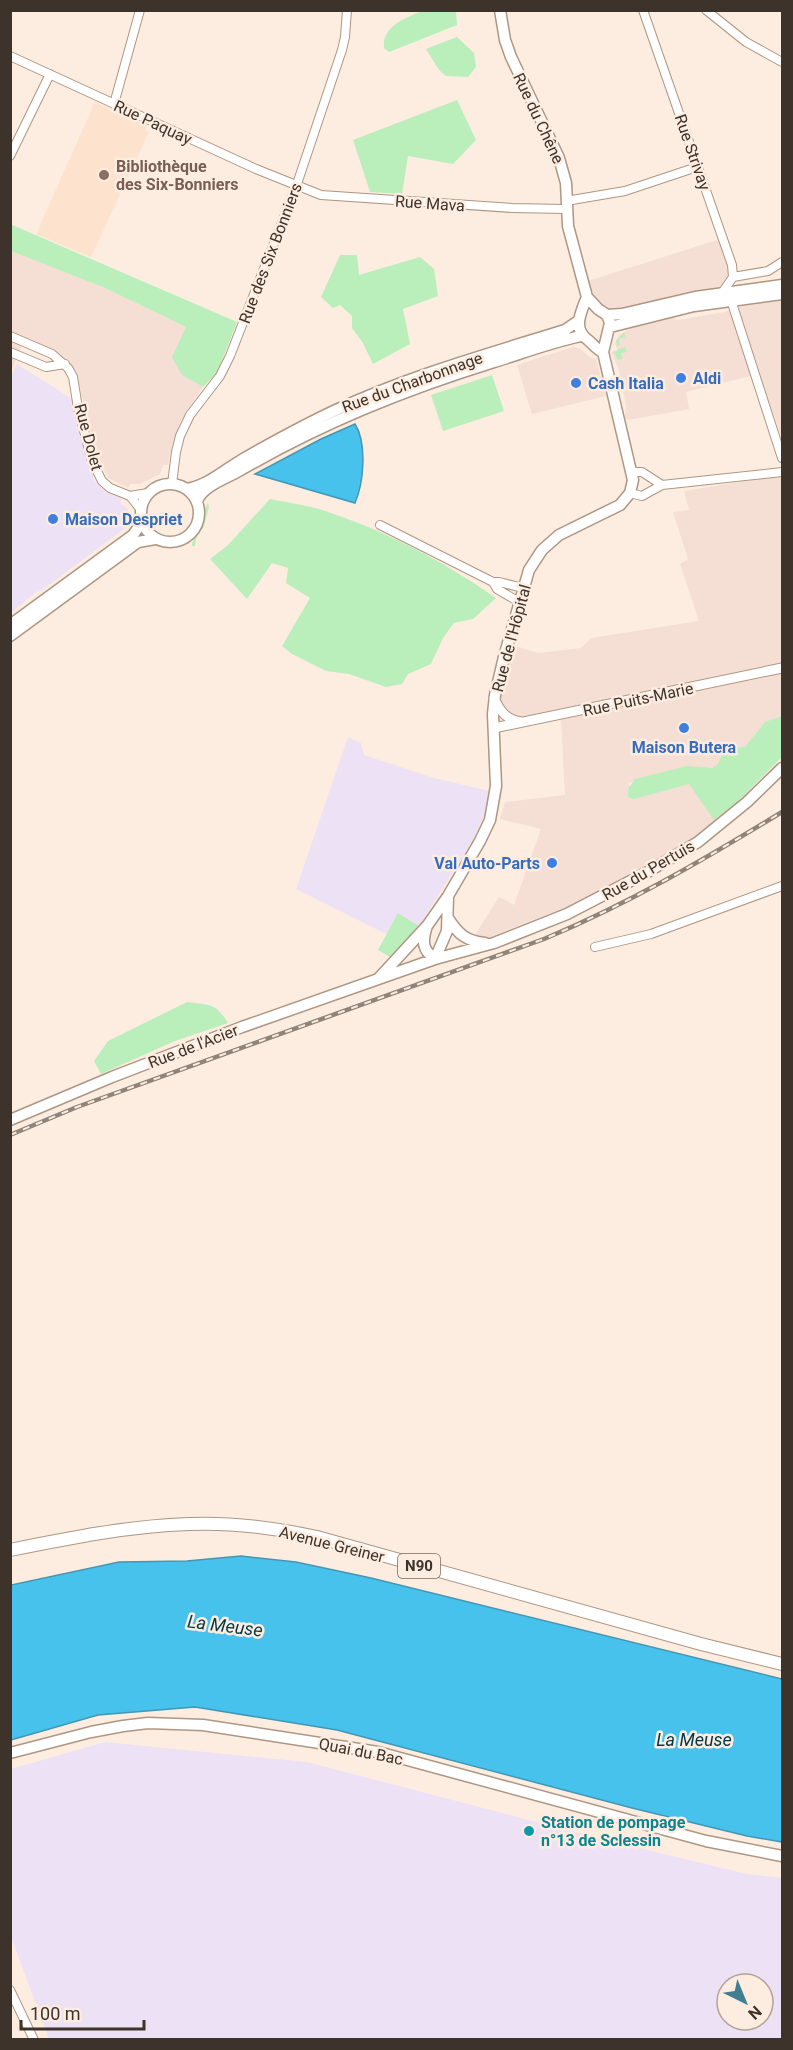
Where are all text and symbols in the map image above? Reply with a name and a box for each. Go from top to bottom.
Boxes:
street label: Rue du Chêne [509,70,568,167]
street label: Rue Paquay [111,96,195,149]
street label: Rue Strivay [671,112,715,193]
place label: Bibliothèque des Six-Bonniers [116,157,239,194]
marker: Bibliothèque des Six-Bonniers [97,168,111,182]
street label: Rue des Six Bonniers [235,180,306,326]
street label: Rue Mava [394,192,466,215]
street label: Rue du Charbonnage [339,348,485,417]
place label: Aldi [693,369,721,388]
marker: Aldi [674,371,688,385]
place label: Cash Italia [588,374,664,393]
marker: Cash Italia [569,376,583,390]
street label: Rue Dolet [70,402,107,473]
place label: Maison Despriet [65,510,183,529]
marker: Maison Despriet [46,512,60,526]
street label: Rue de l'Hôpital [488,582,535,694]
street label: Rue Puits-Marie [581,679,695,720]
marker: Maison Butera [677,721,691,735]
place label: Maison Butera [632,738,737,757]
street label: Rue du Pertuis [599,836,698,905]
place label: Val Auto-Parts [434,854,540,873]
marker: Val Auto-Parts [545,856,559,870]
street label: Rue de l'Acier [145,1020,241,1072]
street label: Avenue Greiner [277,1522,387,1567]
road number: N90 [398,1554,440,1578]
water label: La Meuse [186,1610,264,1641]
water label: La Meuse [656,1729,732,1750]
street label: Quai du Bac [317,1734,405,1769]
place label: Station de pompage n°13 de Sclessin [541,1813,686,1850]
marker: Station de pompage n°13 de Sclessin [522,1824,536,1838]
north arrow [715,1972,775,2032]
scale bar [21,1993,144,2031]
text: N [744,2002,765,2023]
text: 100 m [30,2003,81,2024]

